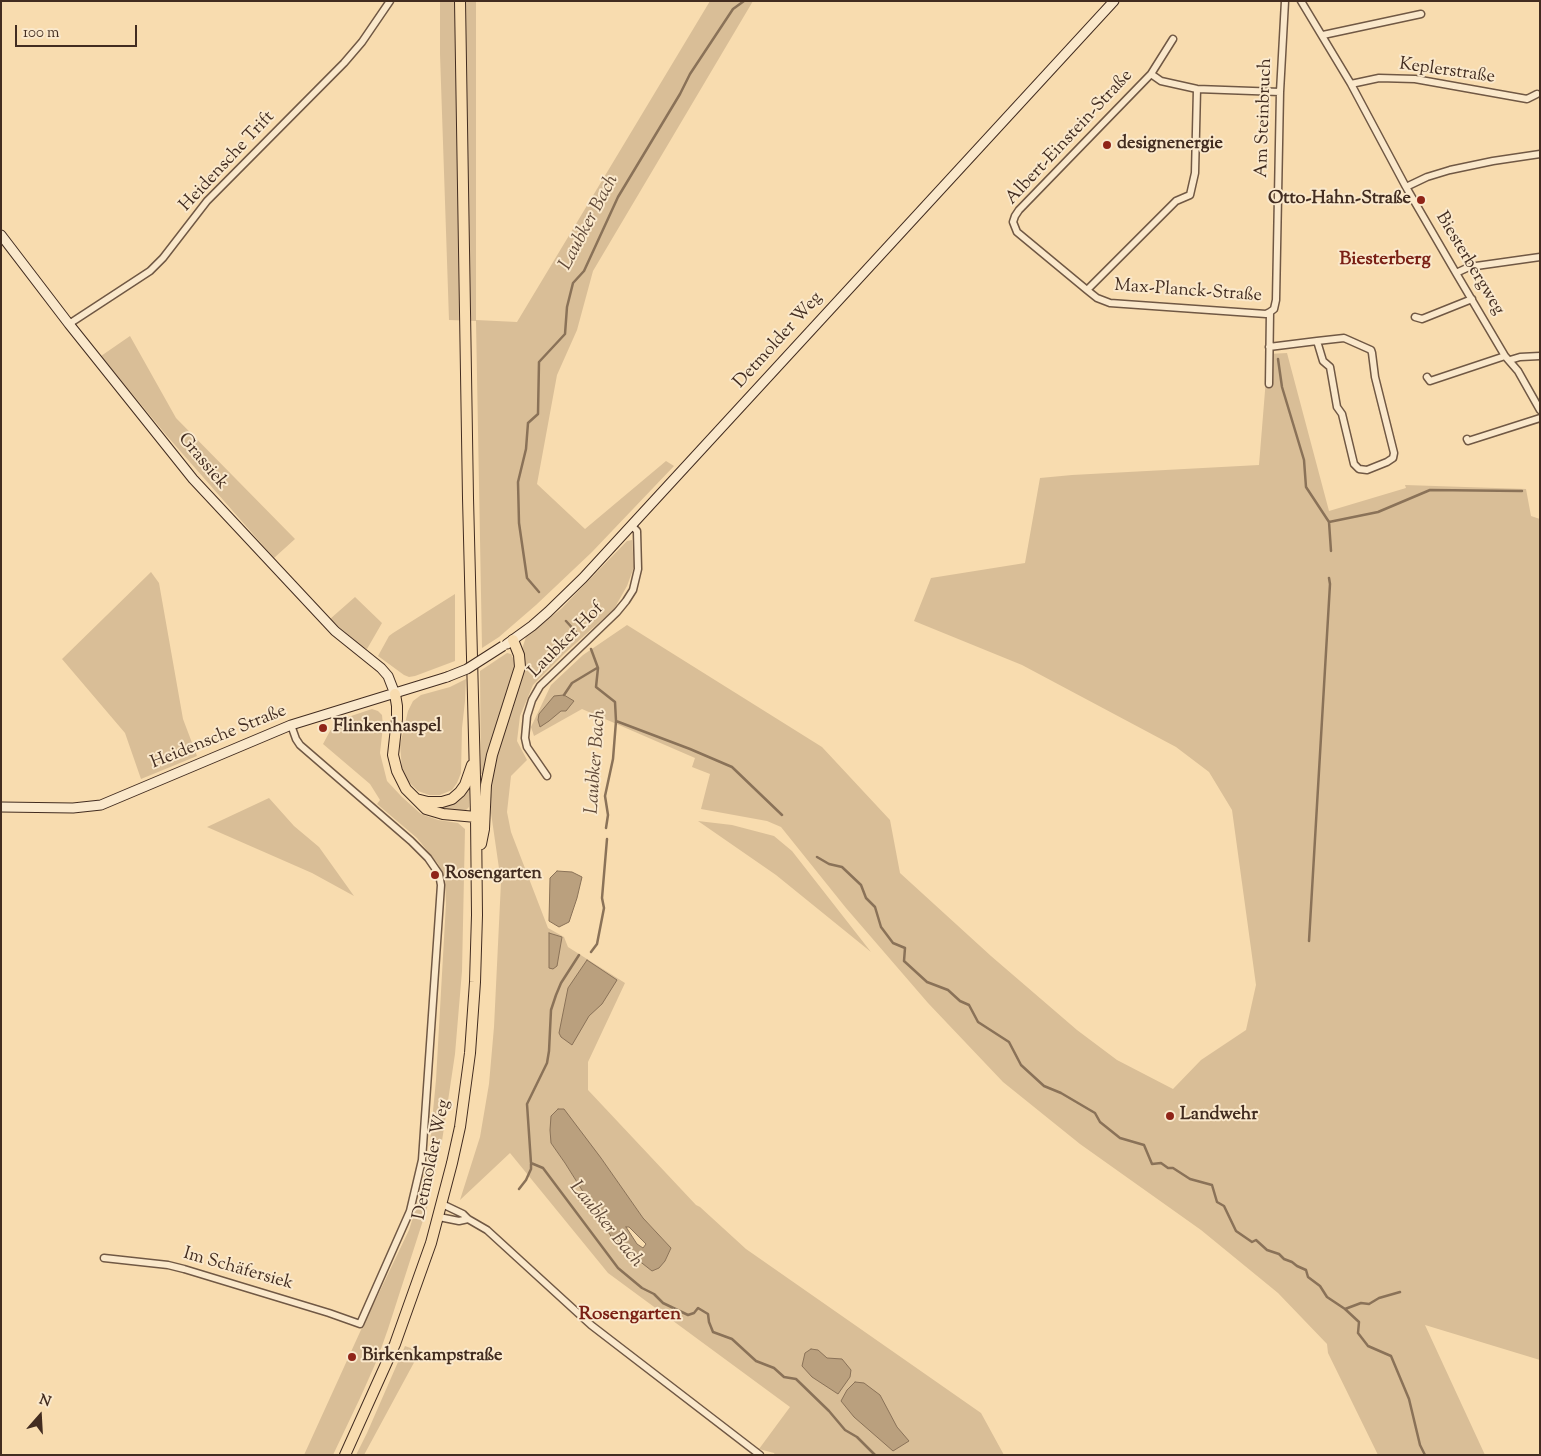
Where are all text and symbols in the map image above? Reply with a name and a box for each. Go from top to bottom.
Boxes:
scale bar [18,15,140,47]
text: 100 m [23,23,59,44]
street label: Keplerstraße [1398,55,1496,89]
street label: Am Steinbruch [1252,58,1278,178]
street label: Albert-Einstein-Straße [1002,66,1138,210]
street label: Heidensche Trift [176,107,280,217]
place label: designenergie [1117,134,1223,156]
marker: designenergie [1101,139,1113,151]
water label: Laubker Bach [555,171,625,275]
place label: Otto-Hahn-Straße [1268,189,1411,211]
marker: Otto-Hahn-Straße [1415,194,1427,206]
street label: Biesterbergweg [1430,208,1508,320]
district label: Biesterberg [1339,250,1431,272]
street label: Max-Planck-Straße [1113,276,1263,308]
street label: Detmolder Weg [730,288,828,394]
street label: Grassiek [172,429,232,495]
street label: Laubker Hof [525,599,609,683]
street label: Heidensche Straße [148,701,290,775]
water label: Laubker Bach [582,709,612,815]
place label: Flinkenhaspel [333,717,441,739]
marker: Flinkenhaspel [317,722,329,734]
place label: Rosengarten [445,864,542,886]
marker: Rosengarten [429,869,441,881]
street label: Detmolder Weg [410,1098,456,1222]
place label: Landwehr [1180,1105,1258,1127]
marker: Landwehr [1164,1110,1176,1122]
water label: Laubker Bach [563,1177,647,1273]
street label: Im Schäfersiek [180,1244,296,1296]
district label: Rosengarten [579,1305,681,1327]
place label: Birkenkampstraße [362,1346,502,1368]
marker: Birkenkampstraße [346,1351,358,1363]
north arrow [15,1391,65,1441]
text: N [36,1391,53,1413]

